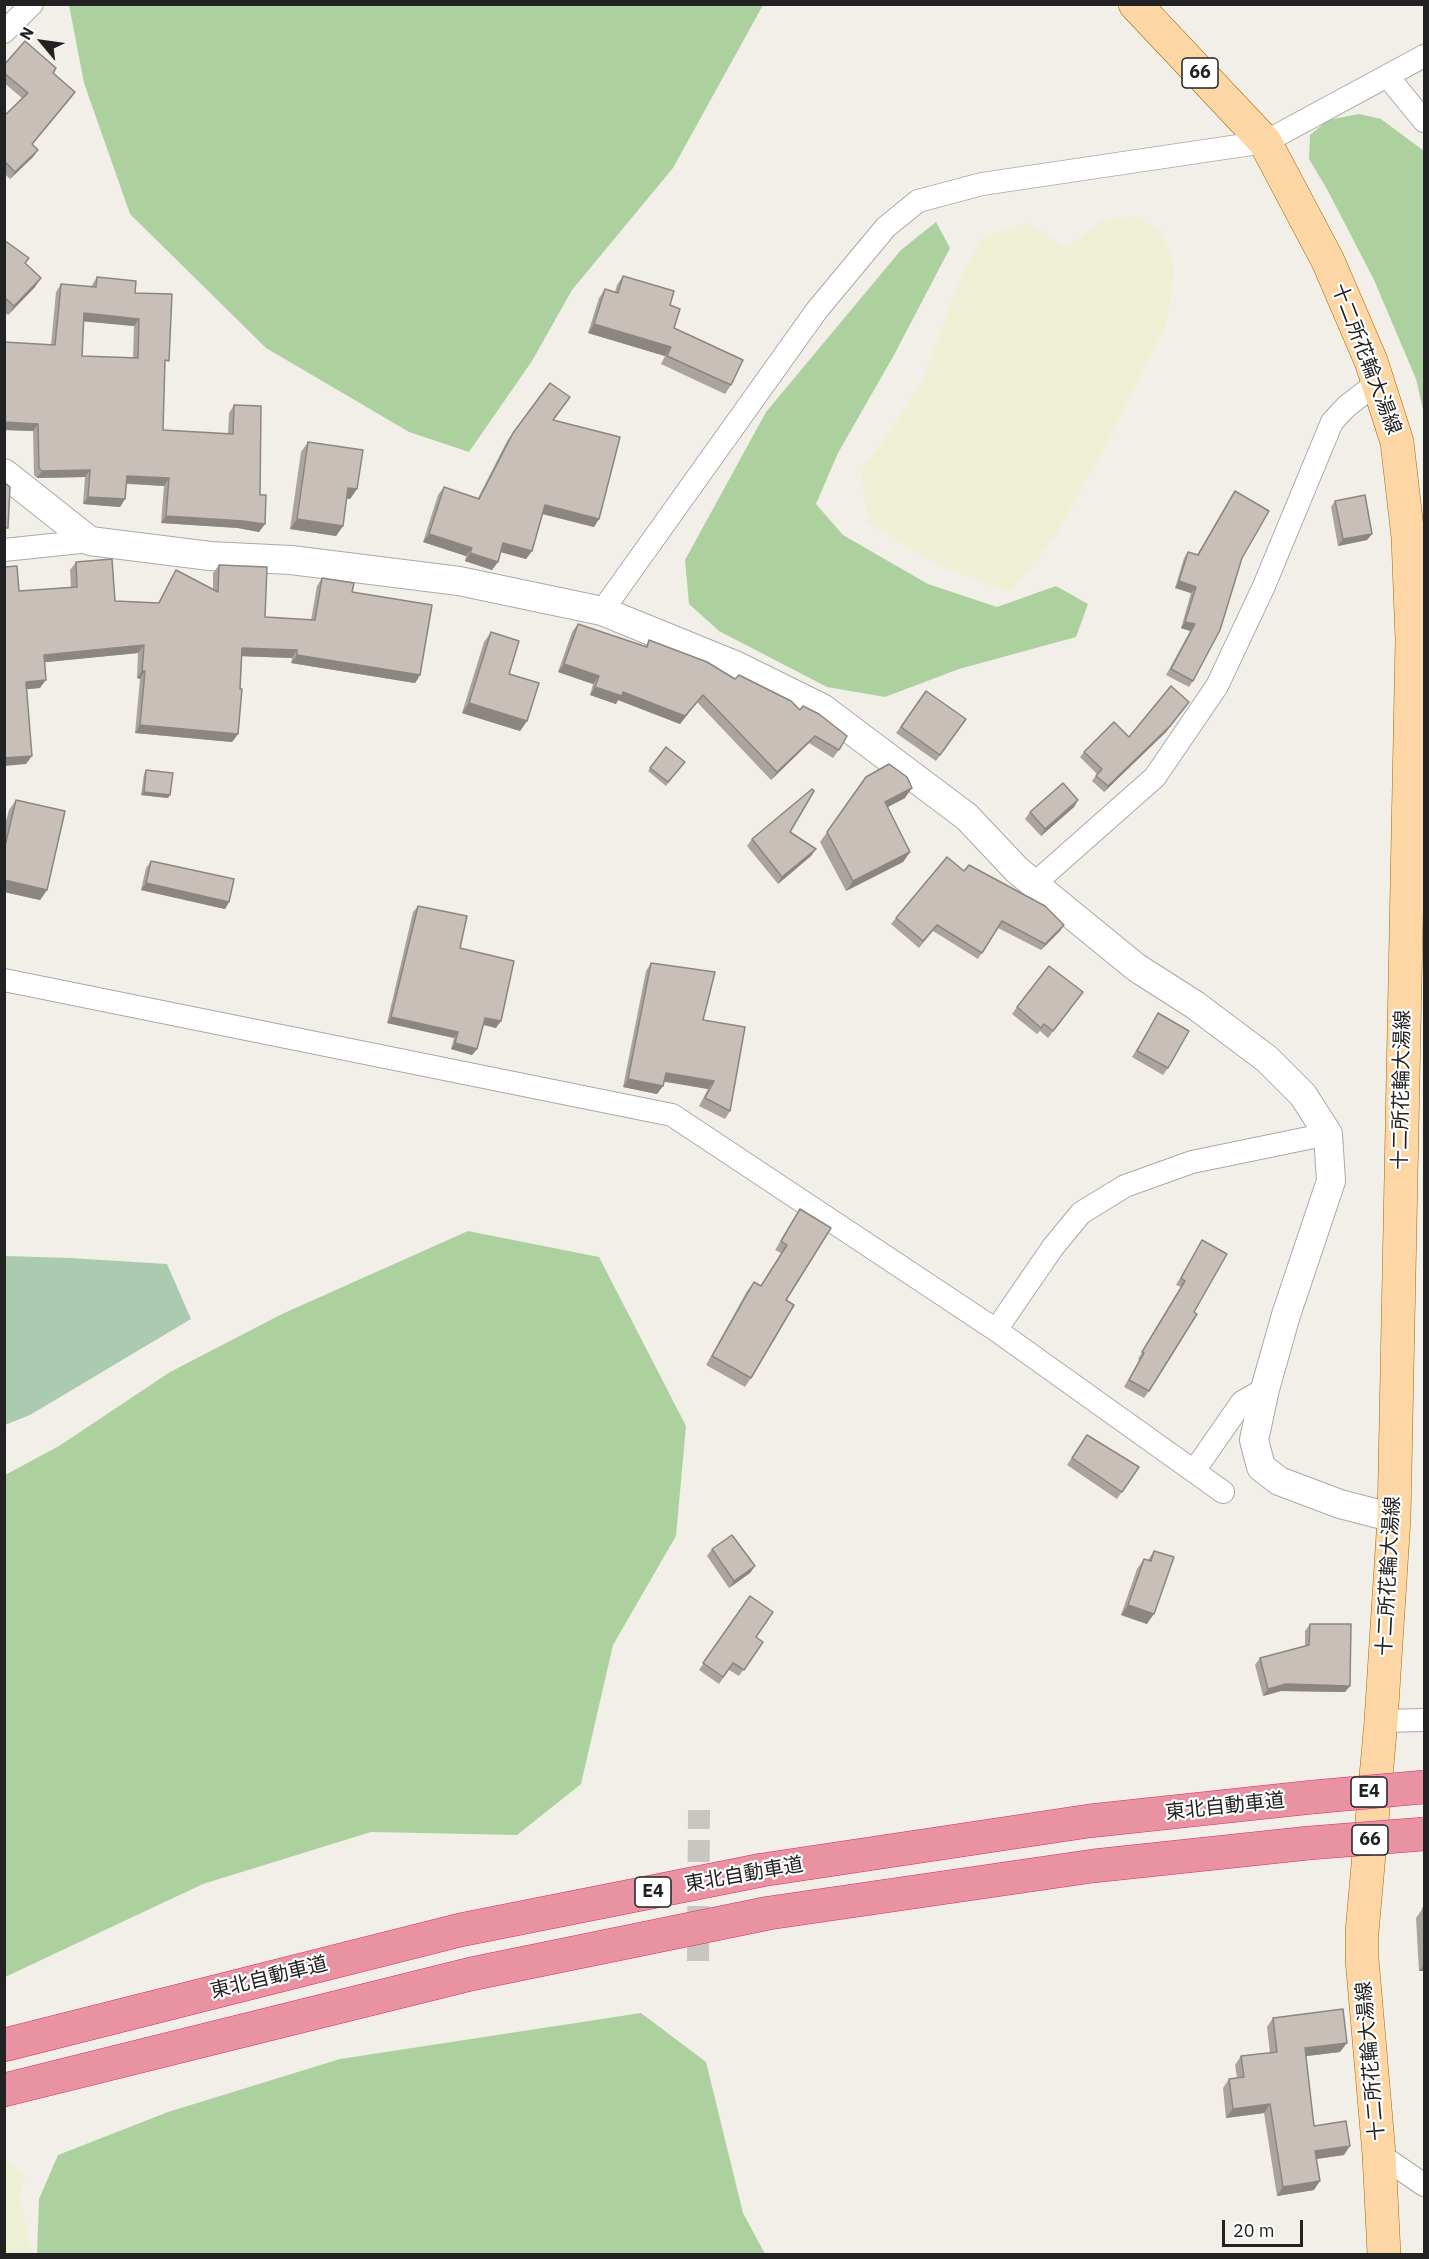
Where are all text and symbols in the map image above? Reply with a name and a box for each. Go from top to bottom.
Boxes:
north arrow [12,12,72,72]
text: N [15,23,38,43]
road number: 66 [1182,58,1218,88]
street label: 十二所花輪大湯線 [1326,280,1406,438]
street label: 十二所花輪大湯線 [1389,1010,1415,1170]
street label: 十二所花輪大湯線 [1373,1495,1405,1657]
road number: E4 [1351,1777,1387,1807]
street label: 東北自動車道 [1164,1789,1286,1825]
road number: 66 [1352,1825,1388,1855]
street label: 東北自動車道 [683,1853,805,1897]
road number: E4 [635,1877,671,1907]
street label: 東北自動車道 [208,1952,330,2004]
street label: 十二所花輪大湯線 [1352,1980,1390,2142]
scale bar [1225,2208,1306,2246]
text: 20 m [1233,2219,1275,2242]

